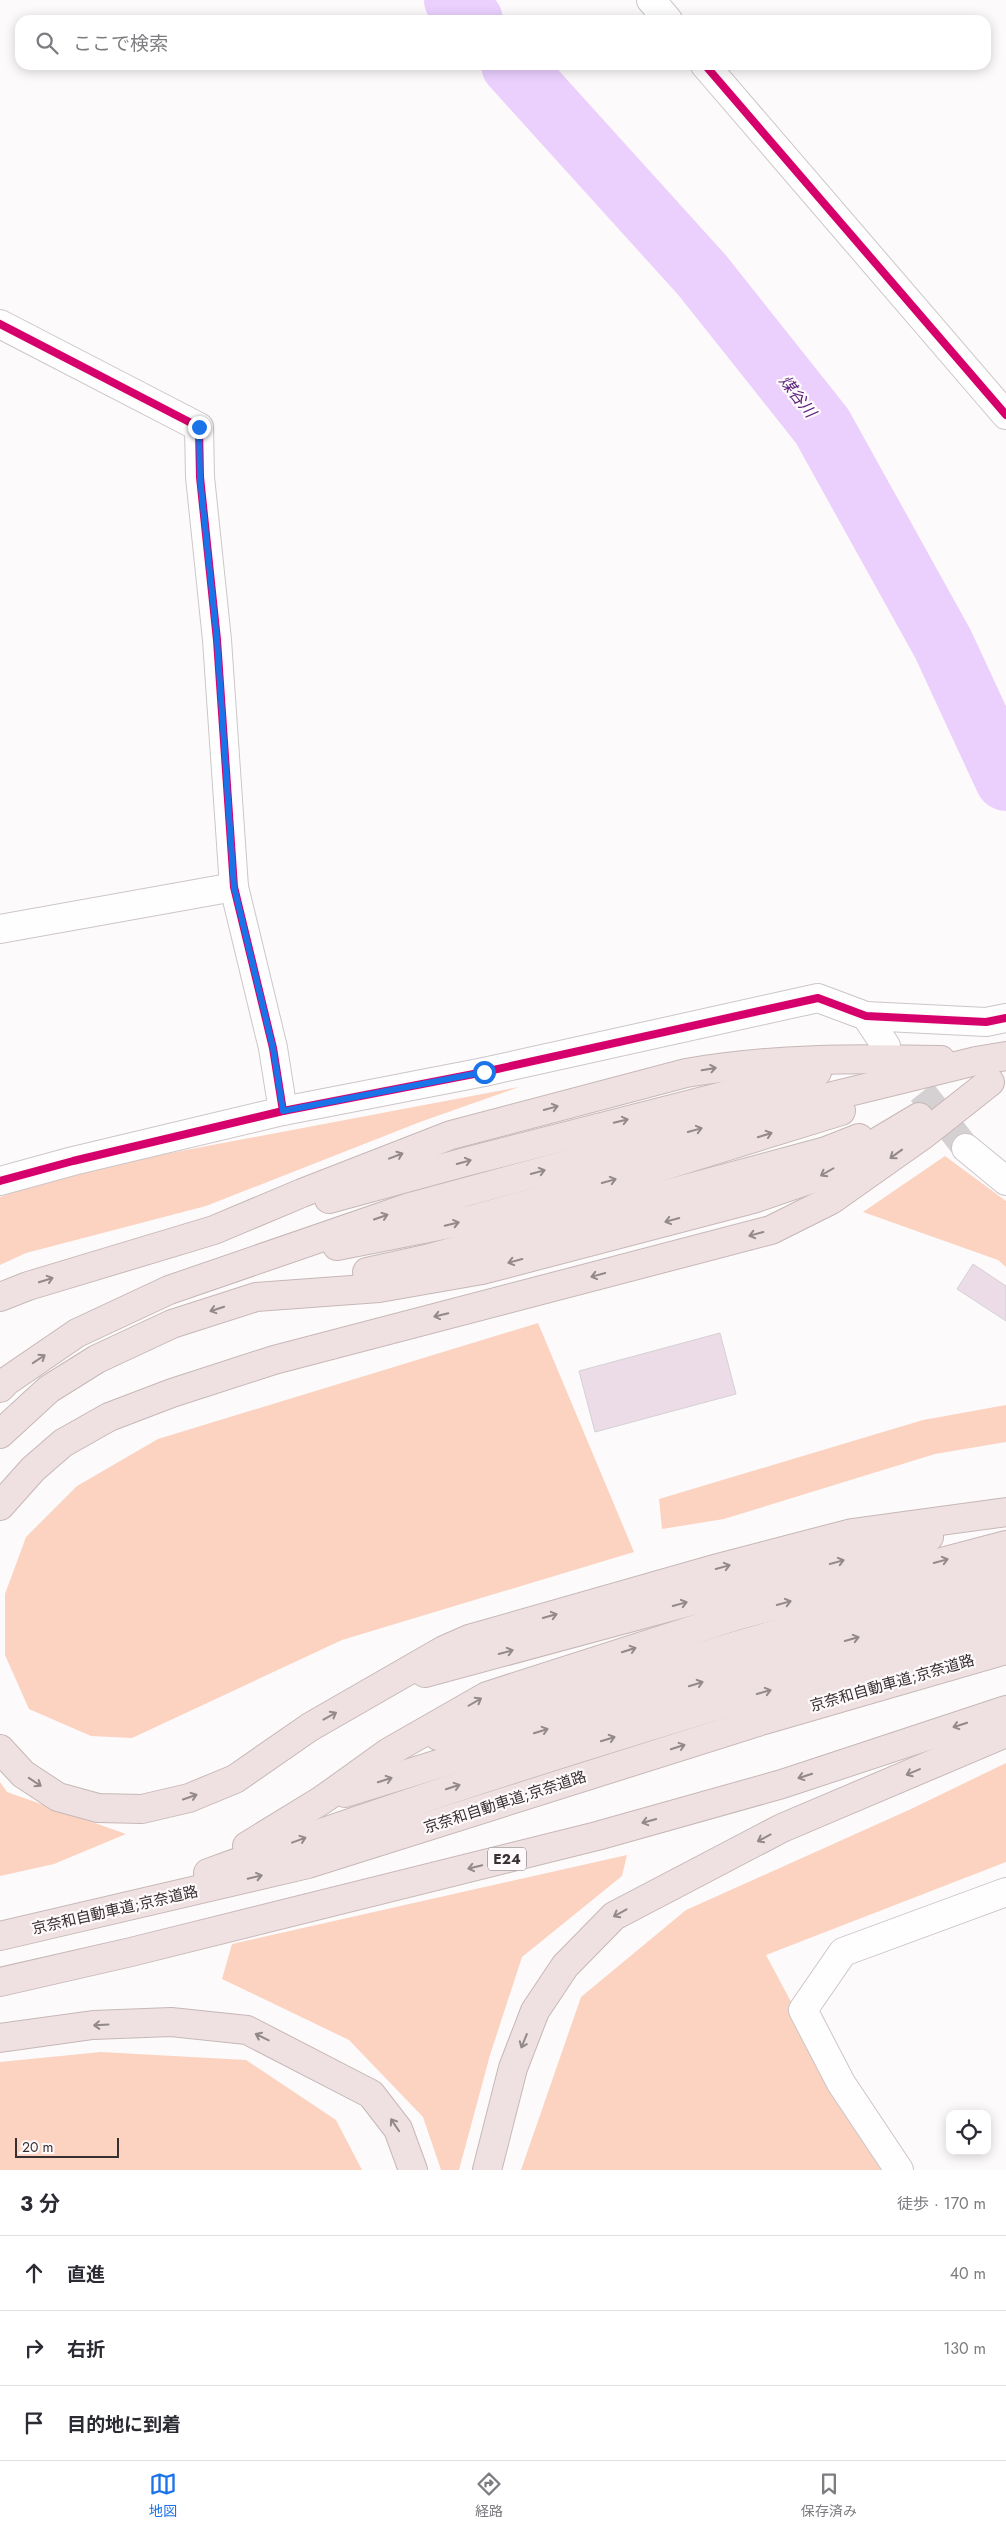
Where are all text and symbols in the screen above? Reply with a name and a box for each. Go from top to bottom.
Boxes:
search box [15,15,991,70]
icon: search [33,29,61,57]
text: ここで検索 [73,30,168,57]
water label: 煤谷川 [774,370,823,424]
route end [188,416,211,439]
route start [473,1061,496,1084]
one-way arrow [701,1063,717,1073]
one-way arrow [543,1103,559,1112]
one-way arrow [613,1116,629,1125]
one-way arrow [686,1125,702,1134]
one-way arrow [756,1129,772,1139]
one-way arrow [889,1149,903,1159]
one-way arrow [388,1151,403,1160]
one-way arrow [455,1157,471,1166]
one-way arrow [529,1167,545,1177]
one-way arrow [820,1167,834,1177]
one-way arrow [601,1176,617,1186]
one-way arrow [373,1212,389,1221]
one-way arrow [664,1216,680,1225]
one-way arrow [444,1219,460,1228]
one-way arrow [748,1230,764,1239]
one-way arrow [507,1257,523,1266]
one-way arrow [591,1271,607,1280]
one-way arrow [37,1275,53,1284]
one-way arrow [210,1305,226,1314]
one-way arrow [433,1311,449,1320]
one-way arrow [32,1354,46,1364]
one-way arrow [933,1556,949,1566]
one-way arrow [829,1557,845,1566]
one-way arrow [715,1562,731,1571]
one-way arrow [776,1598,792,1608]
one-way arrow [672,1599,688,1608]
one-way arrow [541,1611,557,1621]
one-way arrow [844,1633,860,1643]
one-way arrow [621,1645,637,1655]
one-way arrow [498,1646,514,1656]
street label: 京奈和自動車道;京奈道路 [807,1649,977,1717]
one-way arrow [688,1678,704,1688]
one-way arrow [755,1687,771,1696]
one-way arrow [468,1697,482,1707]
one-way arrow [322,1711,337,1720]
one-way arrow [953,1721,968,1730]
one-way arrow [532,1726,548,1736]
one-way arrow [600,1734,616,1744]
one-way arrow [670,1742,686,1752]
street label: 京奈和自動車道;京奈道路 [421,1765,589,1839]
one-way arrow [906,1768,921,1778]
one-way arrow [798,1772,814,1781]
one-way arrow [377,1775,393,1784]
one-way arrow [28,1777,42,1787]
one-way arrow [444,1782,460,1792]
one-way arrow [182,1792,197,1801]
one-way arrow [642,1817,658,1827]
one-way arrow [757,1833,772,1843]
one-way arrow [291,1835,306,1844]
road number: E24 [488,1848,526,1870]
one-way arrow [468,1863,484,1872]
one-way arrow [247,1872,263,1881]
street label: 京奈和自動車道;京奈道路 [30,1880,200,1940]
one-way arrow [613,1908,628,1918]
one-way arrow [94,2020,110,2030]
one-way arrow [255,2032,270,2042]
one-way arrow [519,2033,528,2048]
map controls [946,2110,991,2155]
button: locate [946,2110,991,2155]
one-way arrow [390,2118,400,2132]
scale bar [15,2135,119,2158]
text: 20 m [22,2137,54,2157]
text: 3 分 [20,2189,60,2219]
text: 徒歩 · 170 m [897,2192,986,2215]
icon: ahead [20,2259,48,2287]
text: 直進 [67,2261,105,2288]
text: 40 m [950,2262,986,2285]
icon: right [20,2334,48,2362]
text: 右折 [67,2336,105,2363]
text: 130 m [943,2337,986,2360]
icon: arrive [20,2409,48,2437]
text: 目的地に到着 [67,2411,181,2438]
tab: 地図 [149,2470,177,2521]
tab: 経路 [475,2470,503,2521]
tab: 保存済み [801,2470,857,2521]

